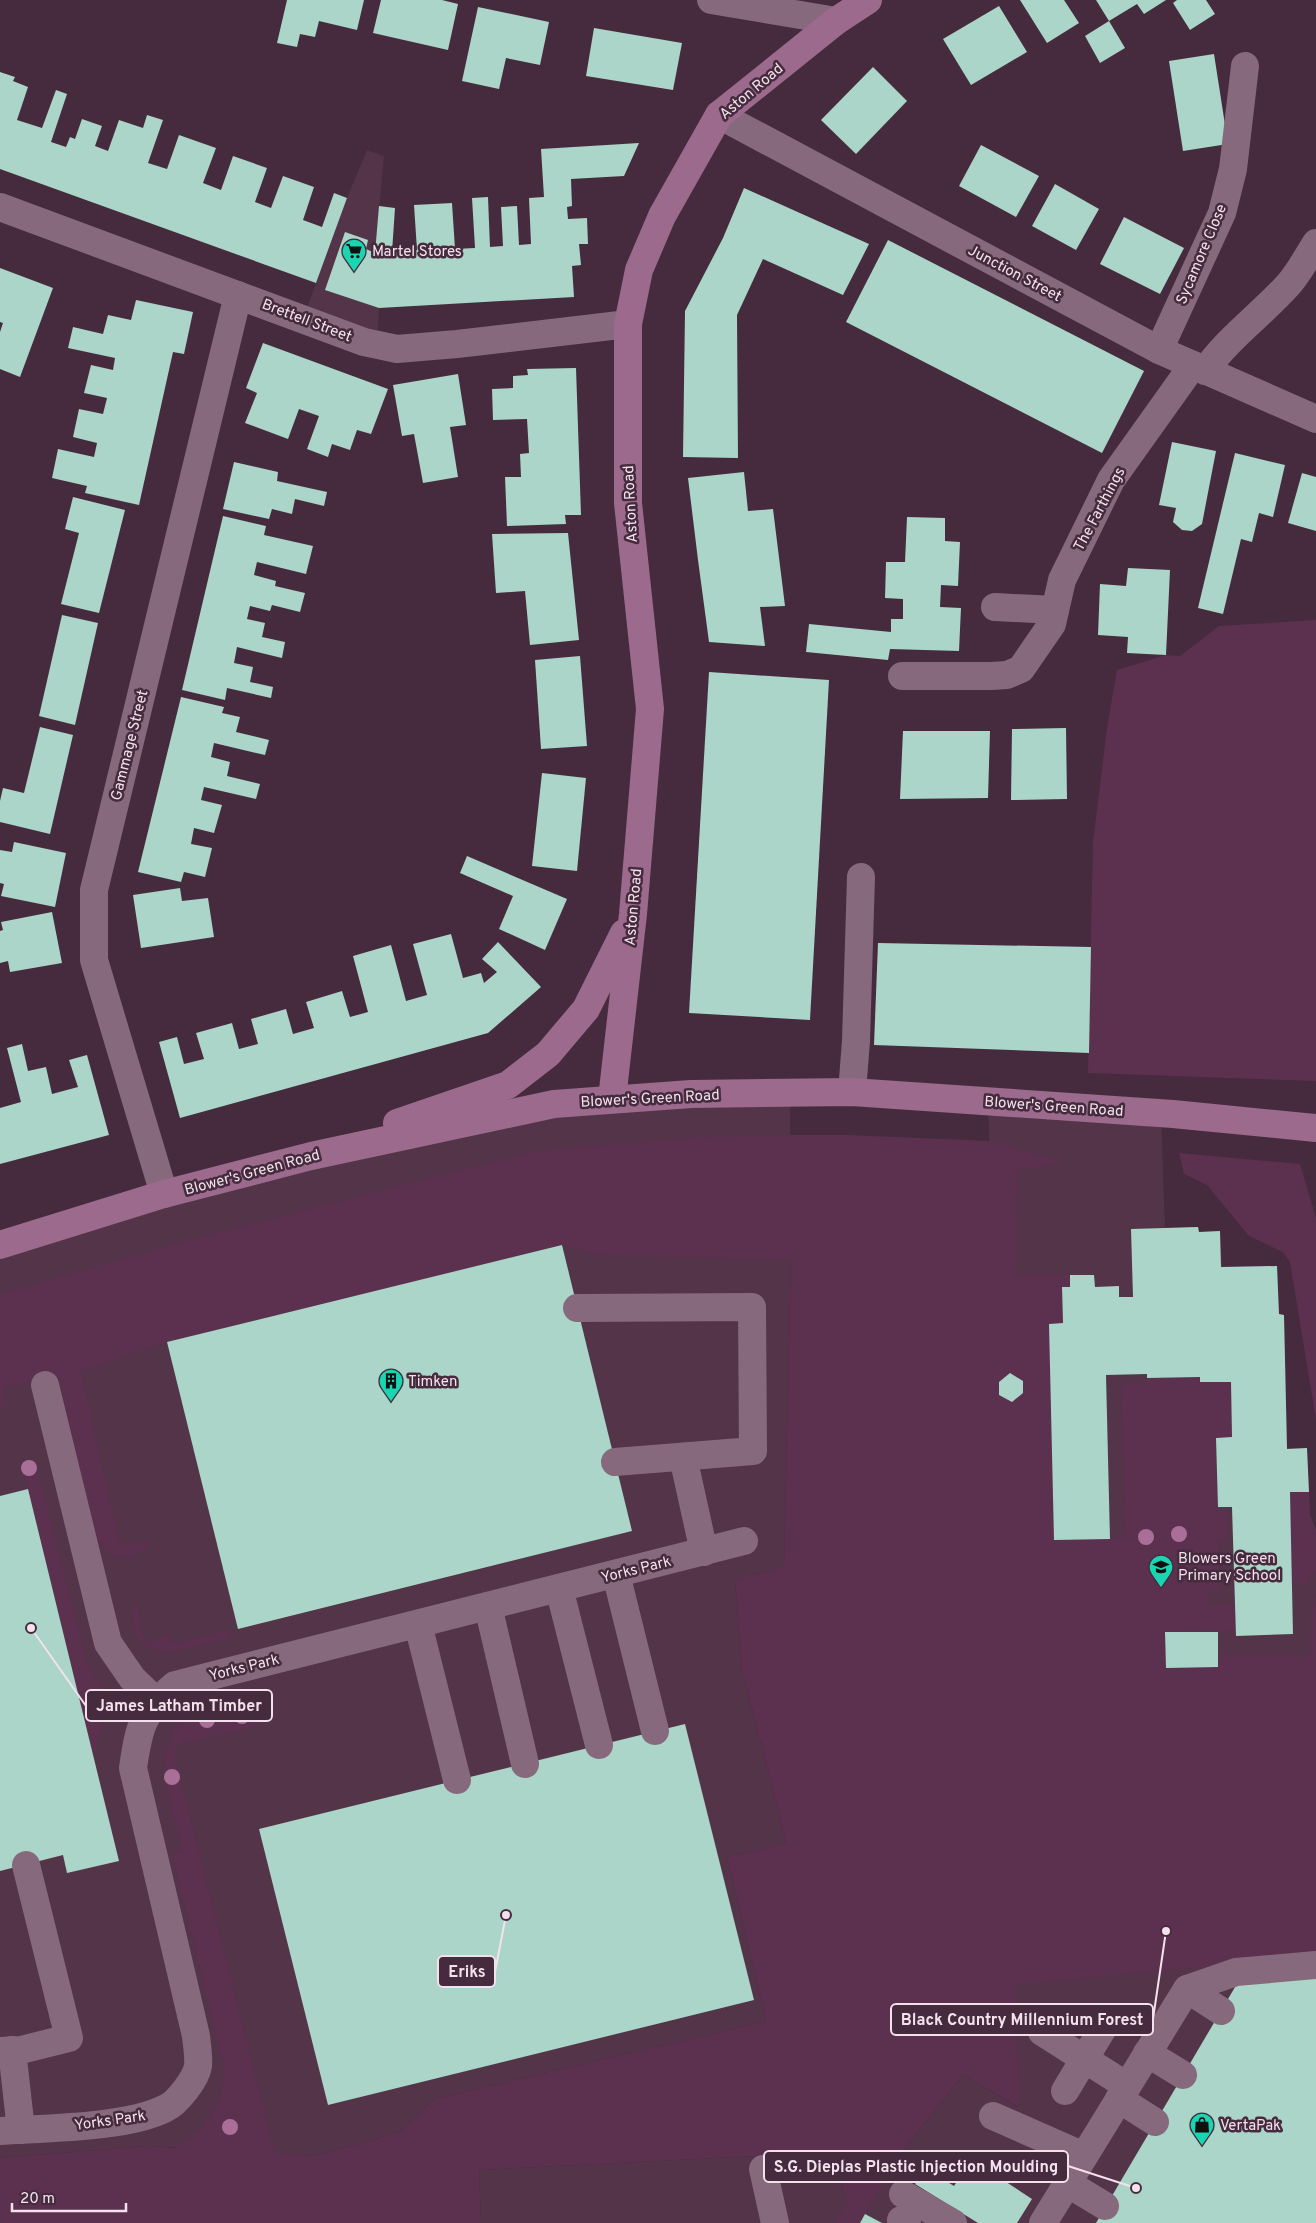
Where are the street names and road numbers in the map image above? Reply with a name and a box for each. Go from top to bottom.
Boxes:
street label: Aston Road [716,60,788,124]
street label: Sycamore Close [1173,202,1232,308]
street label: Junction Street [964,242,1064,307]
street label: Brettell Street [259,296,354,347]
street label: Aston Road [620,465,643,543]
street label: The Farthings [1070,465,1130,555]
street label: Gammage Street [108,688,153,803]
street label: Aston Road [622,868,647,947]
street label: Blower's Green Road [580,1086,720,1113]
street label: Blower's Green Road [984,1093,1124,1122]
street label: Blower's Green Road [183,1146,322,1201]
street label: Yorks Park [599,1553,673,1588]
street label: Yorks Park [207,1651,281,1686]
street label: Yorks Park [74,2107,147,2136]

